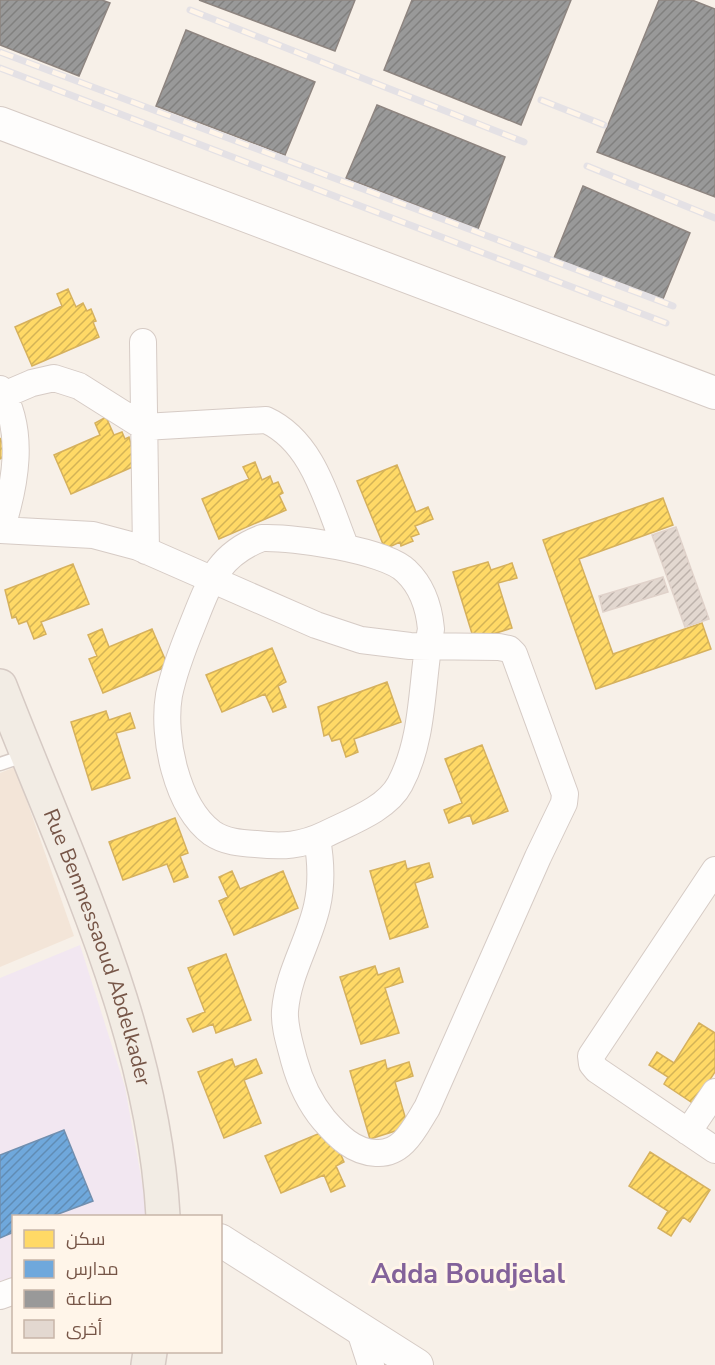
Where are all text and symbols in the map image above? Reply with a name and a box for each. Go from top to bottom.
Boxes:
street label: Rue Benmessaoud Abdelkader [37,804,158,1089]
legend [12,1215,222,1353]
text: سكن [66,1227,105,1251]
district label: Adda Boudjelal [371,1256,565,1293]
text: مدارس [66,1257,119,1281]
text: صناعة [66,1287,112,1311]
text: أخرى [66,1317,103,1341]

